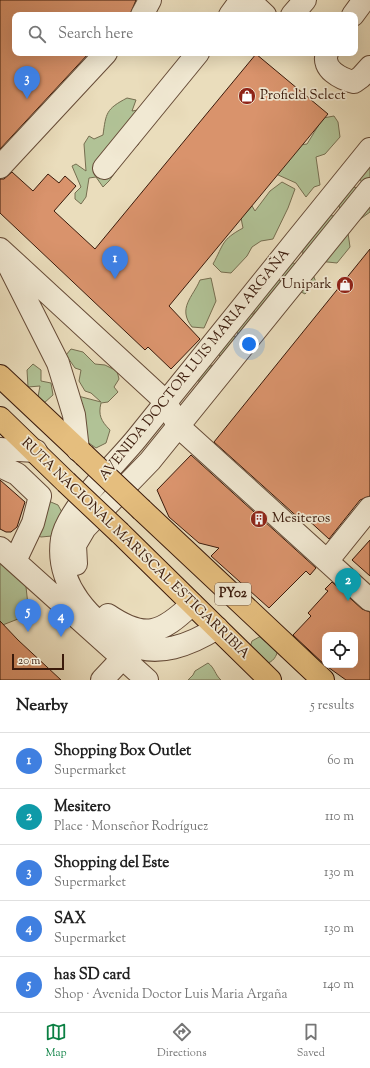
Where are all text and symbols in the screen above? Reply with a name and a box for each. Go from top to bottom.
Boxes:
search box [12,12,358,56]
icon: search [26,23,48,45]
text: Search here [58,24,133,45]
pin: 3 [14,66,40,99]
shop icon: Profield Select [237,86,257,106]
place label: Profield Select [260,86,346,106]
street label: AVENIDA DOCTOR LUIS MARIA ARGAÑA [95,244,296,485]
pin: 1 [102,246,128,279]
place label: Unipark [282,275,332,295]
shop icon: Unipark [335,275,355,295]
your location [239,334,259,354]
street label: RUTA NACIONAL MARISCAL ESTIGARRIBIA [16,434,254,665]
building icon: Mesiteros [249,509,269,529]
place label: Mesiteros [272,509,330,529]
pin: 2 [335,568,361,601]
road number: PY02 [215,583,251,605]
pin: 5 [15,599,41,632]
pin: 4 [48,604,74,637]
map controls [322,632,358,668]
button: locate [322,632,358,668]
scale bar [12,652,64,671]
text: 20 m [18,653,40,669]
text: Nearby [16,694,68,718]
text: 5 results [310,697,354,715]
text: Shopping Box Outlet [54,741,191,762]
text: 1 [27,752,31,770]
text: 60 m [327,752,354,770]
text: Supermarket [54,762,126,780]
text: Mesitero [54,797,111,818]
text: 2 [26,808,32,826]
text: 110 m [325,808,354,826]
text: Place · Monseñor Rodríguez [54,818,208,836]
text: Shopping del Este [54,853,169,874]
text: 3 [26,864,32,882]
text: 130 m [324,864,354,882]
text: Supermarket [54,874,126,892]
text: SAX [54,909,86,930]
text: 4 [26,920,32,938]
text: 130 m [324,920,354,938]
text: Supermarket [54,930,126,948]
text: has SD card [54,965,130,986]
text: 5 [27,976,31,994]
text: 140 m [323,976,354,994]
text: Shop · Avenida Doctor Luis Maria Argaña [54,986,288,1004]
tab: Map [45,1021,67,1061]
tab: Directions [157,1021,207,1061]
tab: Saved [297,1021,325,1061]

